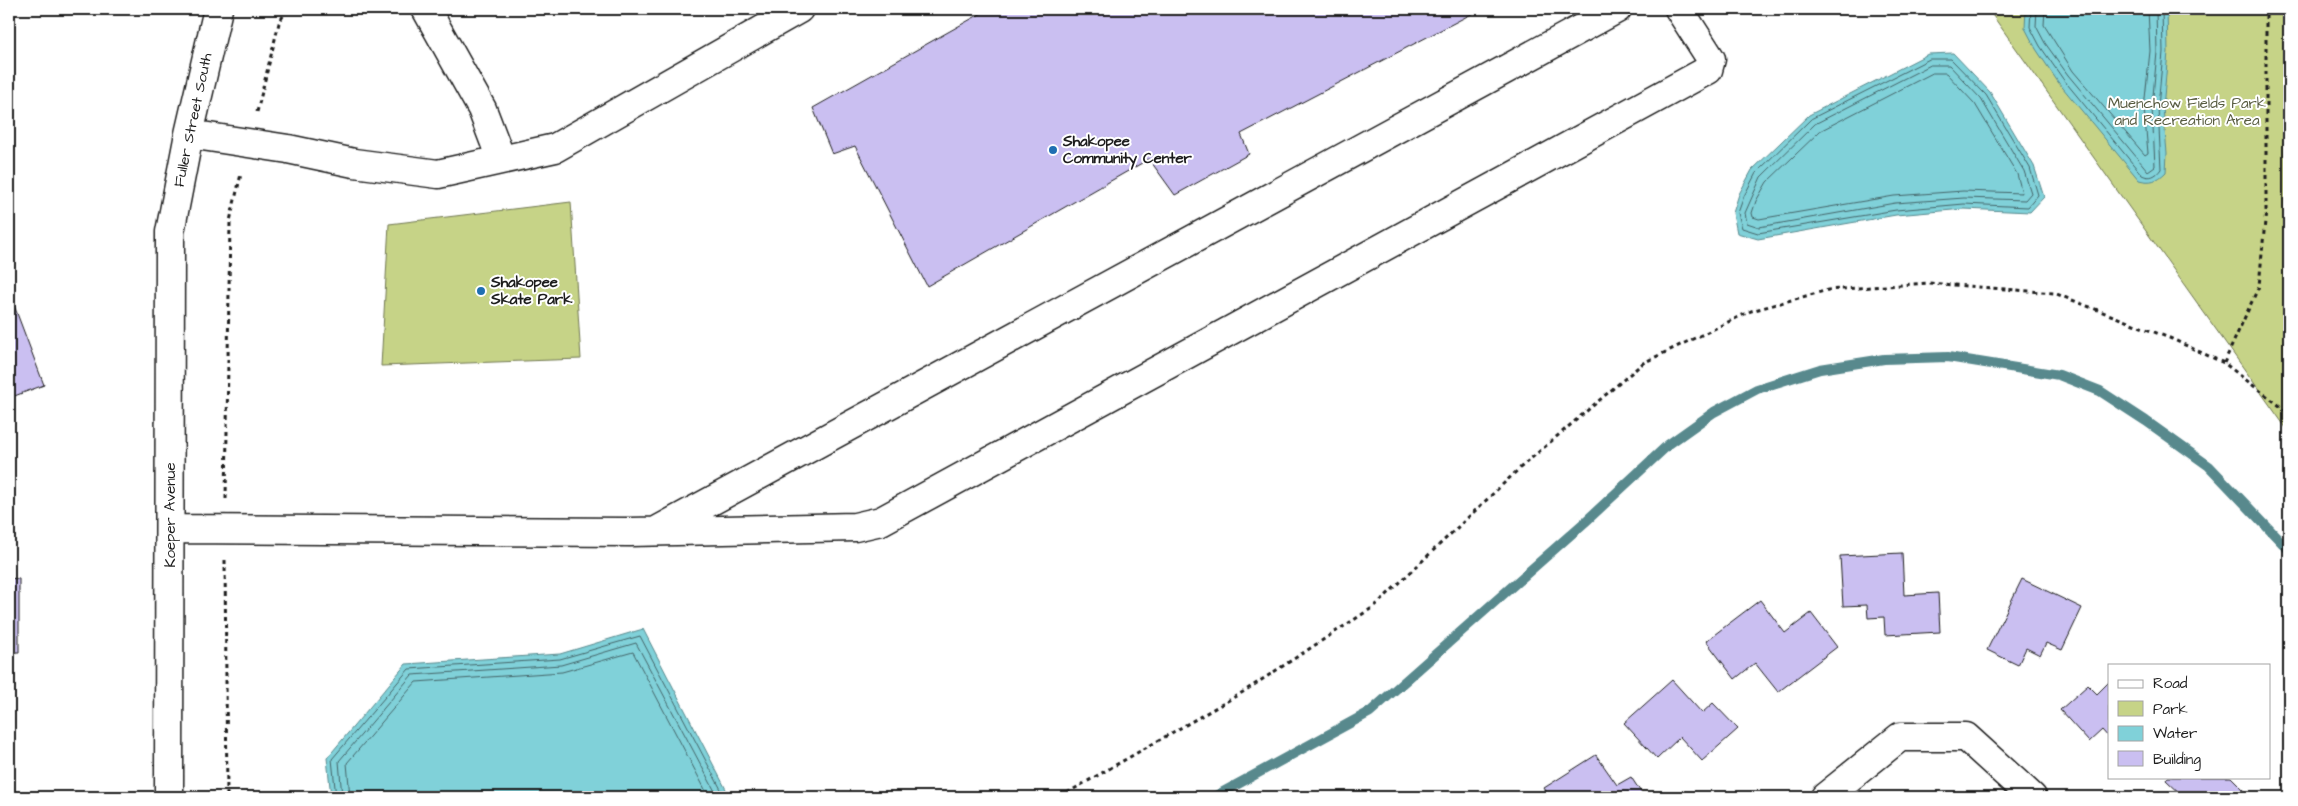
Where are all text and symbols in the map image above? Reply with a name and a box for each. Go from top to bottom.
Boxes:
street label: Fuller Street South [169,50,218,189]
park label: Muenchow Fields Park and Recreation Area [2108,93,2266,131]
place label: Shakopee Community Center [1062,131,1193,170]
marker: Shakopee Community Center [1047,144,1059,156]
place label: Shakopee Skate Park [490,272,573,310]
marker: Shakopee Skate Park [475,285,487,297]
street label: Koeper Avenue [160,462,181,568]
legend [2108,664,2270,778]
text: Road [2153,673,2188,694]
text: Park [2153,699,2188,720]
text: Water [2153,723,2197,744]
text: Building [2153,749,2201,771]

